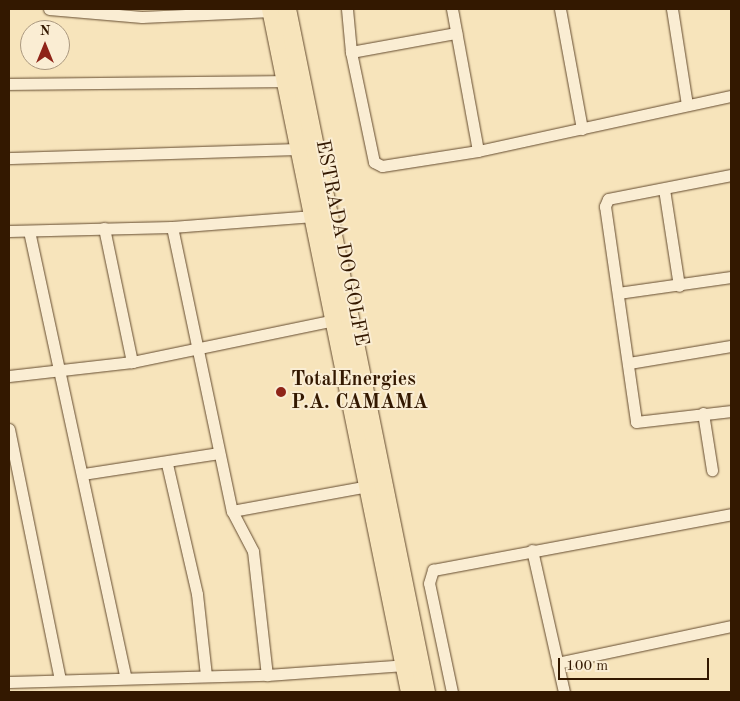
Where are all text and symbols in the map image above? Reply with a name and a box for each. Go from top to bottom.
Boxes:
north arrow [20,20,70,70]
text: N [40,24,50,38]
street label: ESTRADA DO GOLFE [309,138,373,348]
place label: TotalEnergies P.A. CAMAMA [291,369,428,416]
marker: TotalEnergies P.A. CAMAMA [275,386,287,398]
scale bar [560,648,711,680]
text: 100 m [566,659,608,674]

